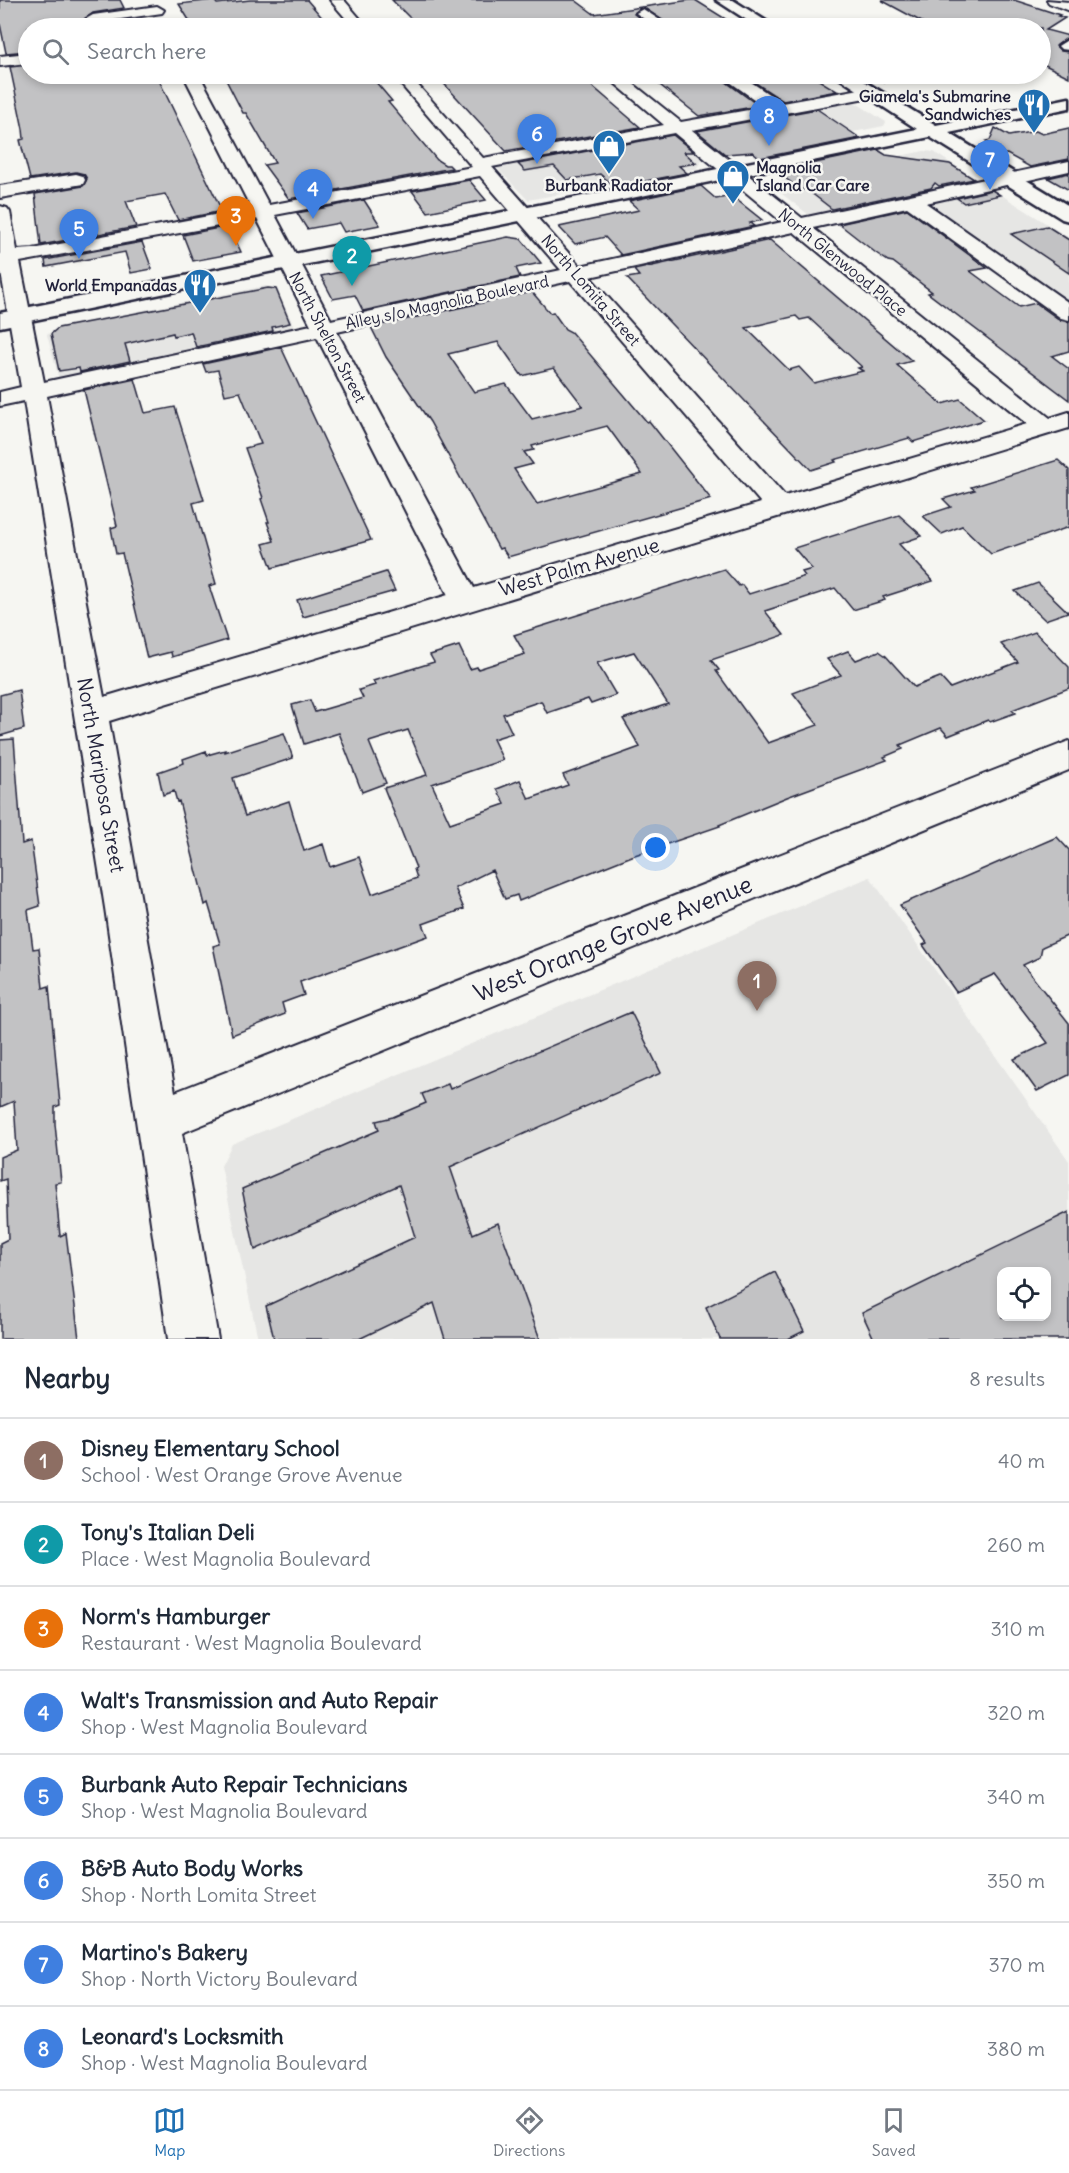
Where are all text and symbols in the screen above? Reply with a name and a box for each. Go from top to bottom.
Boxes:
search box [18,18,1051,84]
icon: search [39,35,72,68]
text: Search here [87,37,206,65]
place label: Giamela's Submarine Sandwiches [859,86,1011,124]
restaurant icon: Giamela's Submarine Sandwiches [1016,87,1052,134]
pin: 8 [750,96,788,146]
pin: 6 [518,114,556,164]
shop icon: Burbank Radiator [591,128,627,175]
pin: 7 [970,140,1010,190]
place label: Magnolia Island Car Care [756,157,870,195]
shop icon: Magnolia Island Car Care [715,158,751,205]
pin: 4 [294,170,332,219]
place label: Burbank Radiator [545,175,673,195]
pin: 3 [216,196,256,246]
street label: North Glenwood Place [774,204,912,320]
pin: 5 [60,210,98,259]
street label: North Lomita Street [537,230,645,350]
pin: 2 [332,236,372,286]
restaurant icon: World Empanadas [182,267,218,314]
street label: North Shelton Street [285,268,371,406]
street label: Alley s/o Magnolia Boulevard [343,271,551,333]
place label: World Empanadas [45,275,177,296]
street label: West Palm Avenue [496,532,662,601]
street label: North Mariposa Street [72,675,131,875]
your location [641,833,670,862]
street label: West Orange Grove Avenue [469,868,756,1008]
pin: 1 [738,962,777,1011]
map controls [997,1267,1051,1321]
button: locate [997,1267,1051,1321]
text: Nearby [24,1362,110,1395]
text: 8 results [969,1366,1045,1391]
text: Disney Elementary School [81,1434,340,1462]
text: 1 [40,1448,47,1473]
text: 40 m [998,1448,1045,1473]
text: School · West Orange Grove Avenue [81,1462,403,1487]
text: Tony's Italian Deli [81,1518,255,1546]
text: 2 [38,1532,49,1557]
text: 260 m [987,1532,1045,1557]
text: Place · West Magnolia Boulevard [81,1546,371,1571]
text: Norm's Hamburger [81,1602,270,1630]
text: 3 [38,1616,49,1641]
text: 310 m [990,1616,1045,1641]
text: Restaurant · West Magnolia Boulevard [81,1630,422,1655]
text: Walt's Transmission and Auto Repair [81,1686,438,1714]
text: 4 [38,1700,49,1725]
text: 320 m [987,1700,1045,1725]
text: Shop · West Magnolia Boulevard [81,1714,368,1739]
text: Burbank Auto Repair Technicians [81,1770,408,1798]
text: 5 [38,1784,49,1809]
text: 340 m [987,1784,1045,1809]
text: Shop · West Magnolia Boulevard [81,1798,368,1823]
text: B&B Auto Body Works [81,1854,303,1882]
text: 6 [38,1868,49,1893]
text: 350 m [987,1868,1045,1893]
text: Shop · North Lomita Street [81,1882,317,1907]
text: Martino's Bakery [81,1938,248,1966]
text: 7 [39,1952,48,1977]
text: 370 m [988,1952,1045,1977]
text: Shop · North Victory Boulevard [81,1966,358,1991]
text: Leonard's Locksmith [81,2022,284,2050]
text: 8 [38,2036,49,2061]
text: 380 m [987,2036,1045,2061]
text: Shop · West Magnolia Boulevard [81,2050,368,2075]
tab: Map [153,2104,186,2160]
tab: Directions [493,2104,565,2160]
tab: Saved [872,2104,916,2160]

